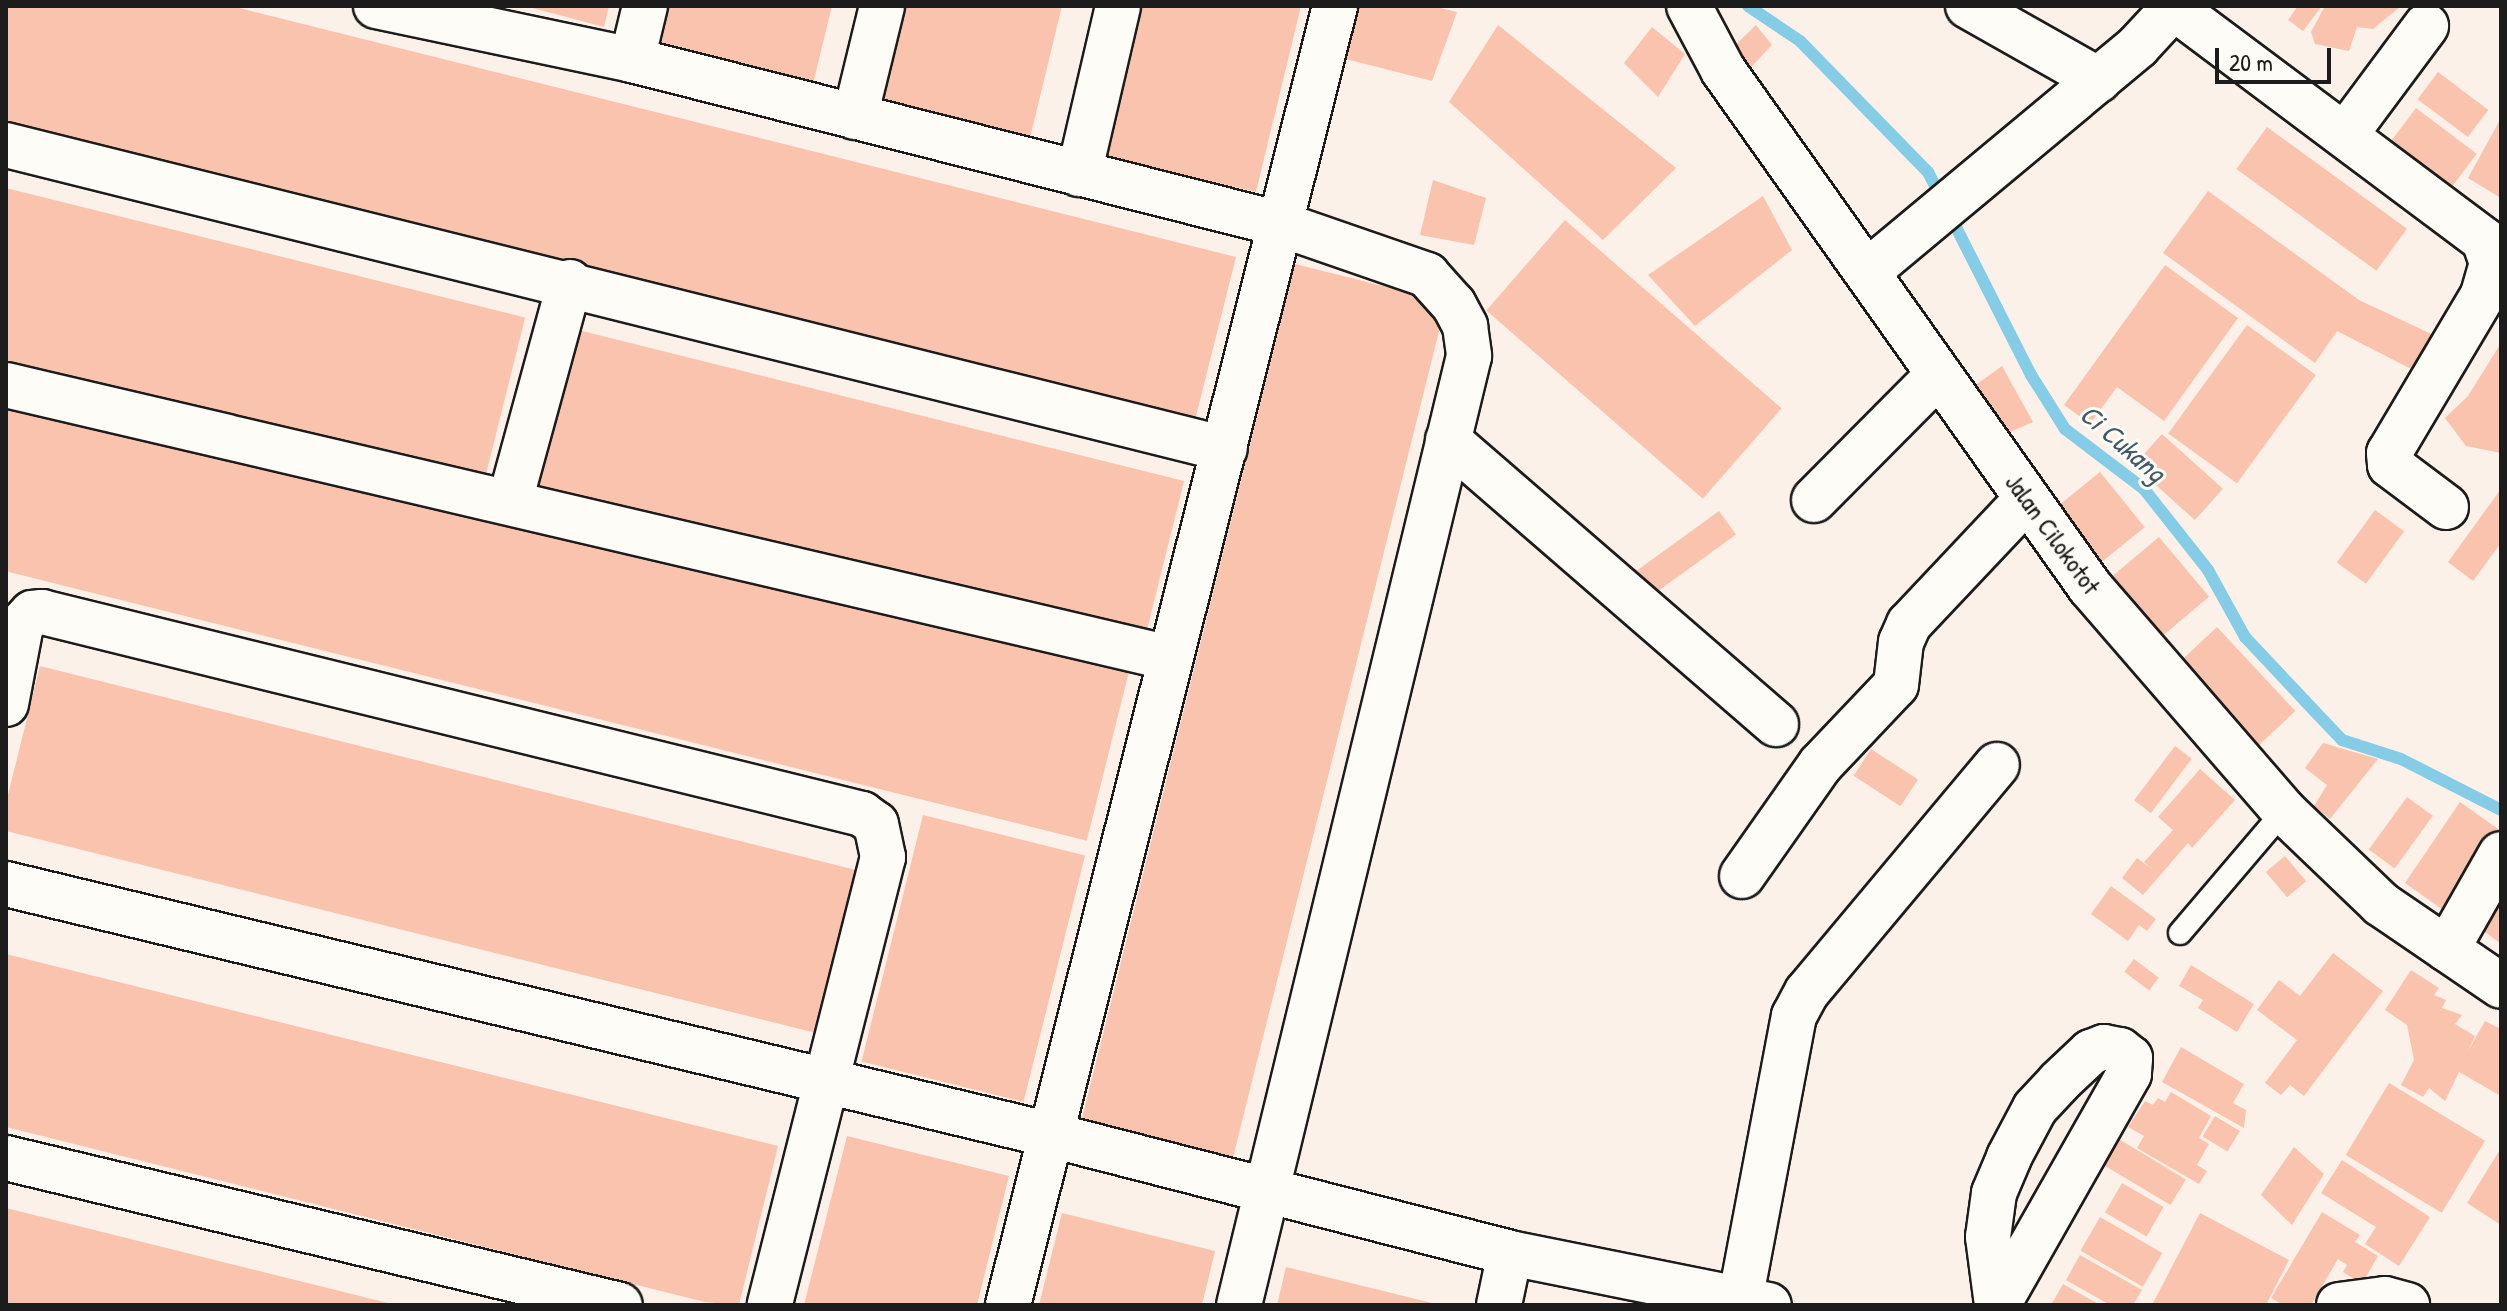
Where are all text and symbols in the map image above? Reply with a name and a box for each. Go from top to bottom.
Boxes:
scale bar [2219,32,2335,82]
text: 20 m [2229,46,2273,78]
water label: Ci Cukang [2073,397,2173,489]
street label: Jalan Cilokotot [1999,467,2107,601]

